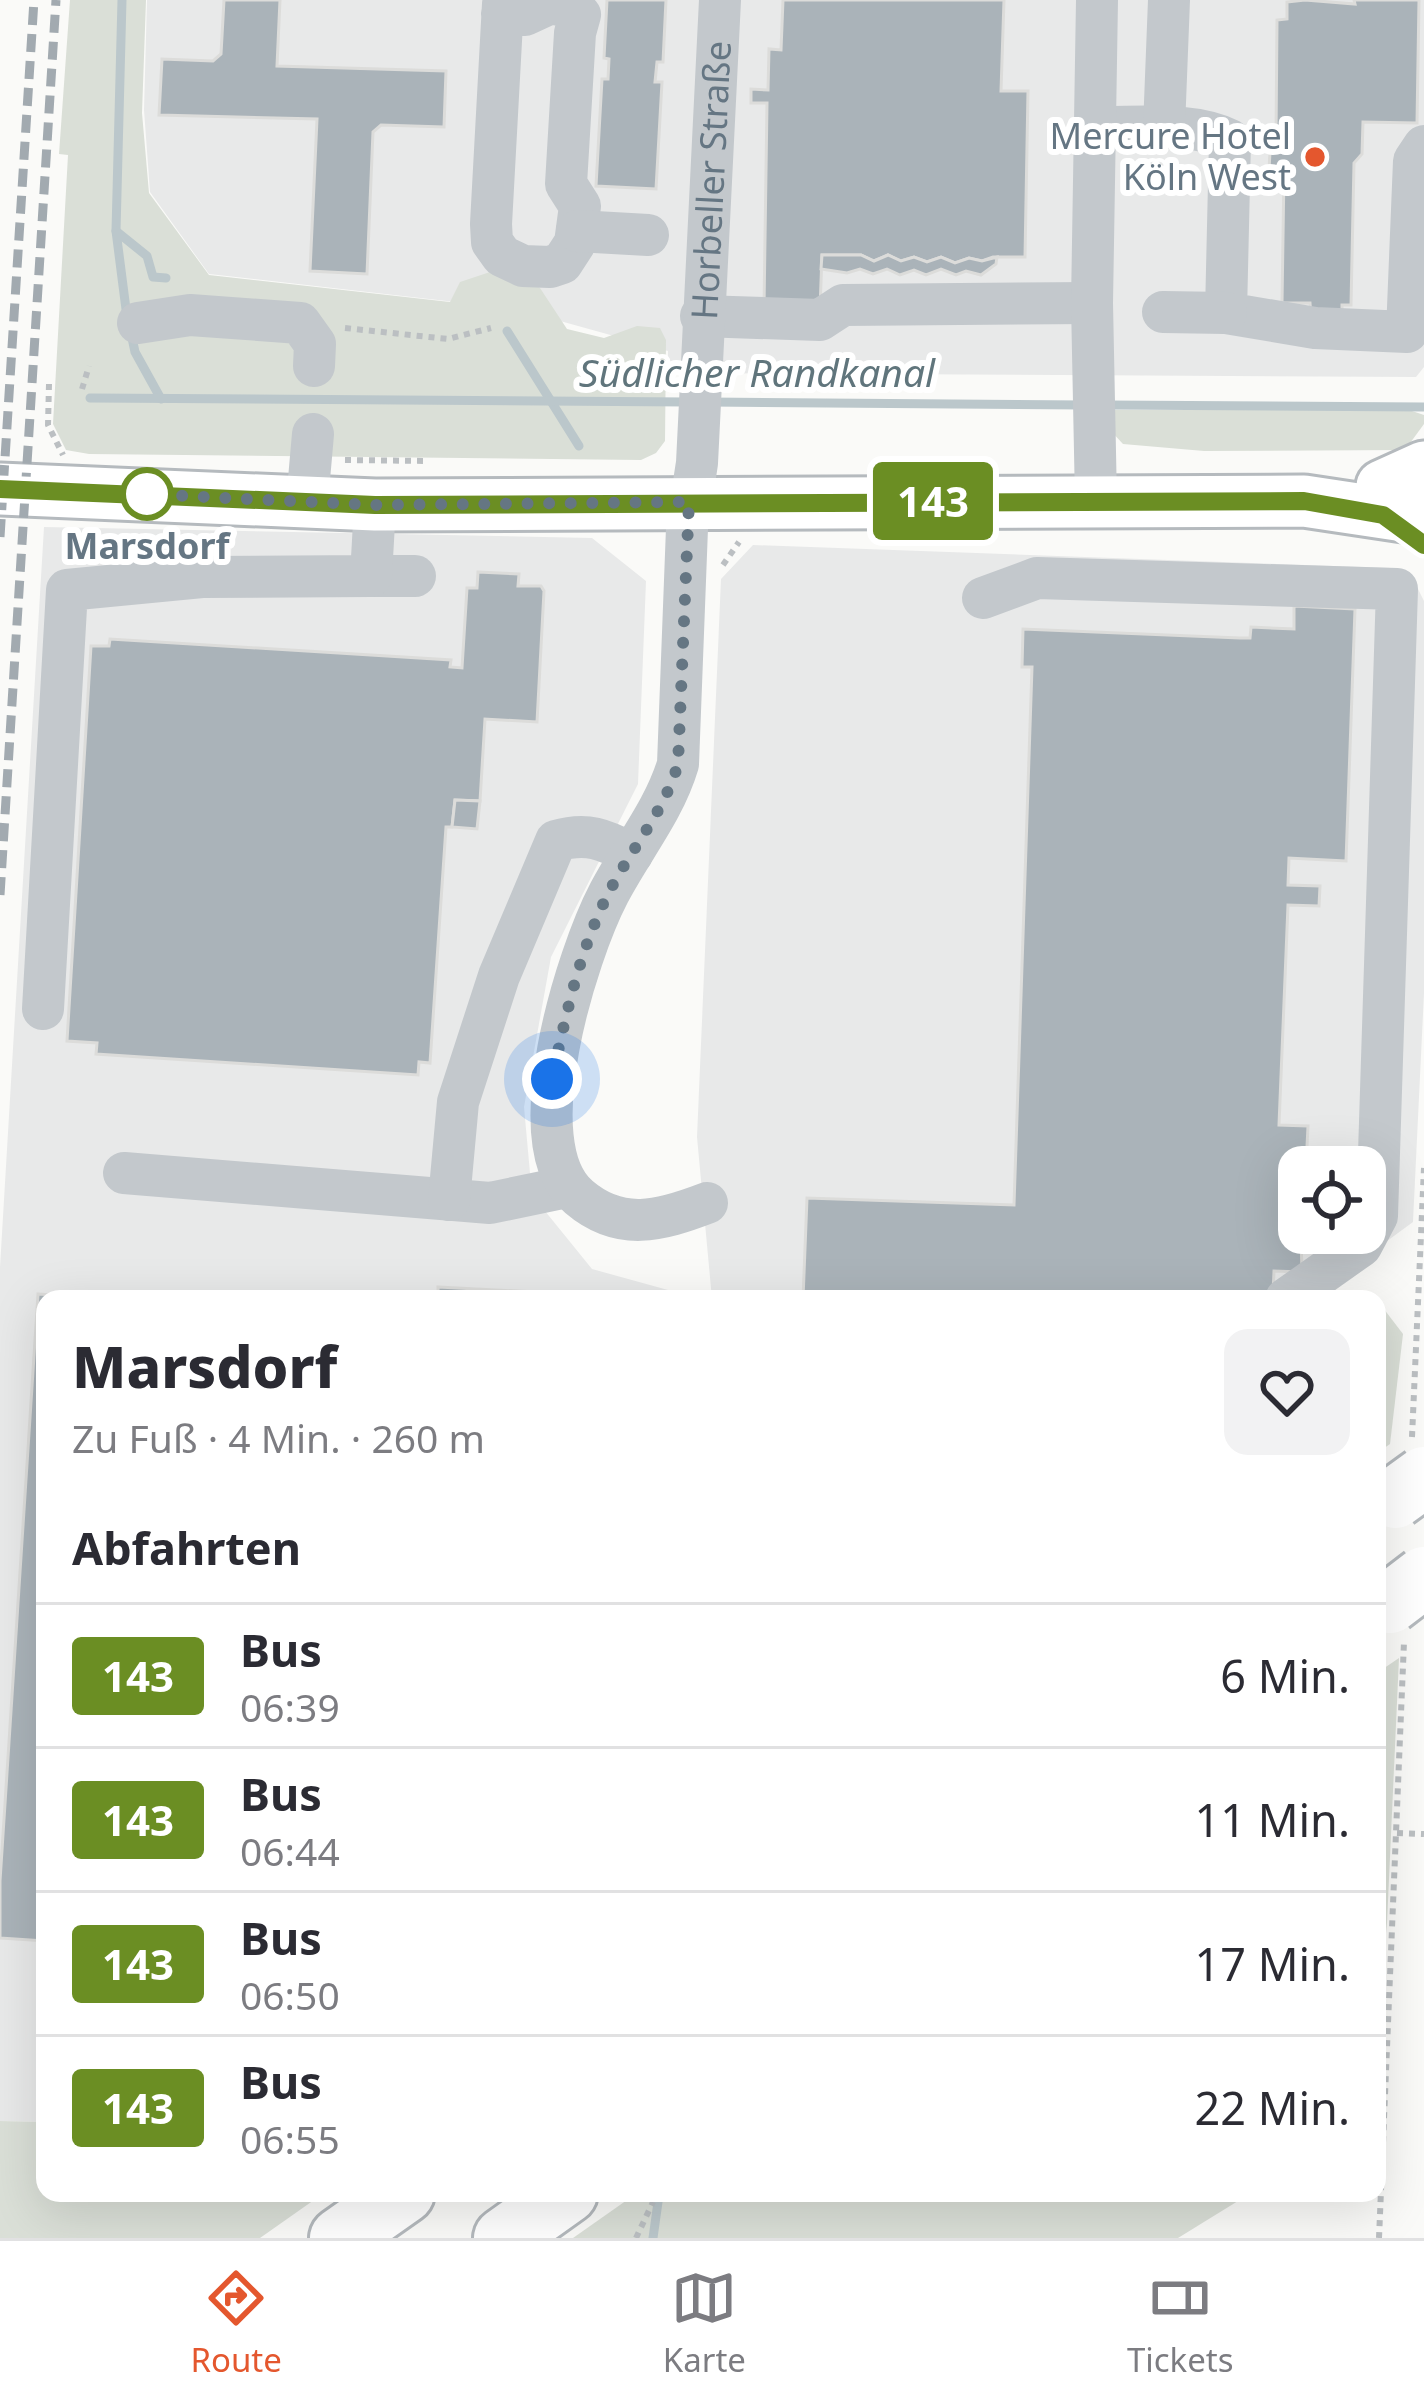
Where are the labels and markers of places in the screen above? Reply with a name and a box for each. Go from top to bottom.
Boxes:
place label: Mercure Hotel Köln West [1050,111,1291,201]
marker: Mercure Hotel Köln West [1302,144,1328,170]
marker: Marsdorf [122,469,172,519]
place label: Marsdorf [65,521,232,570]

